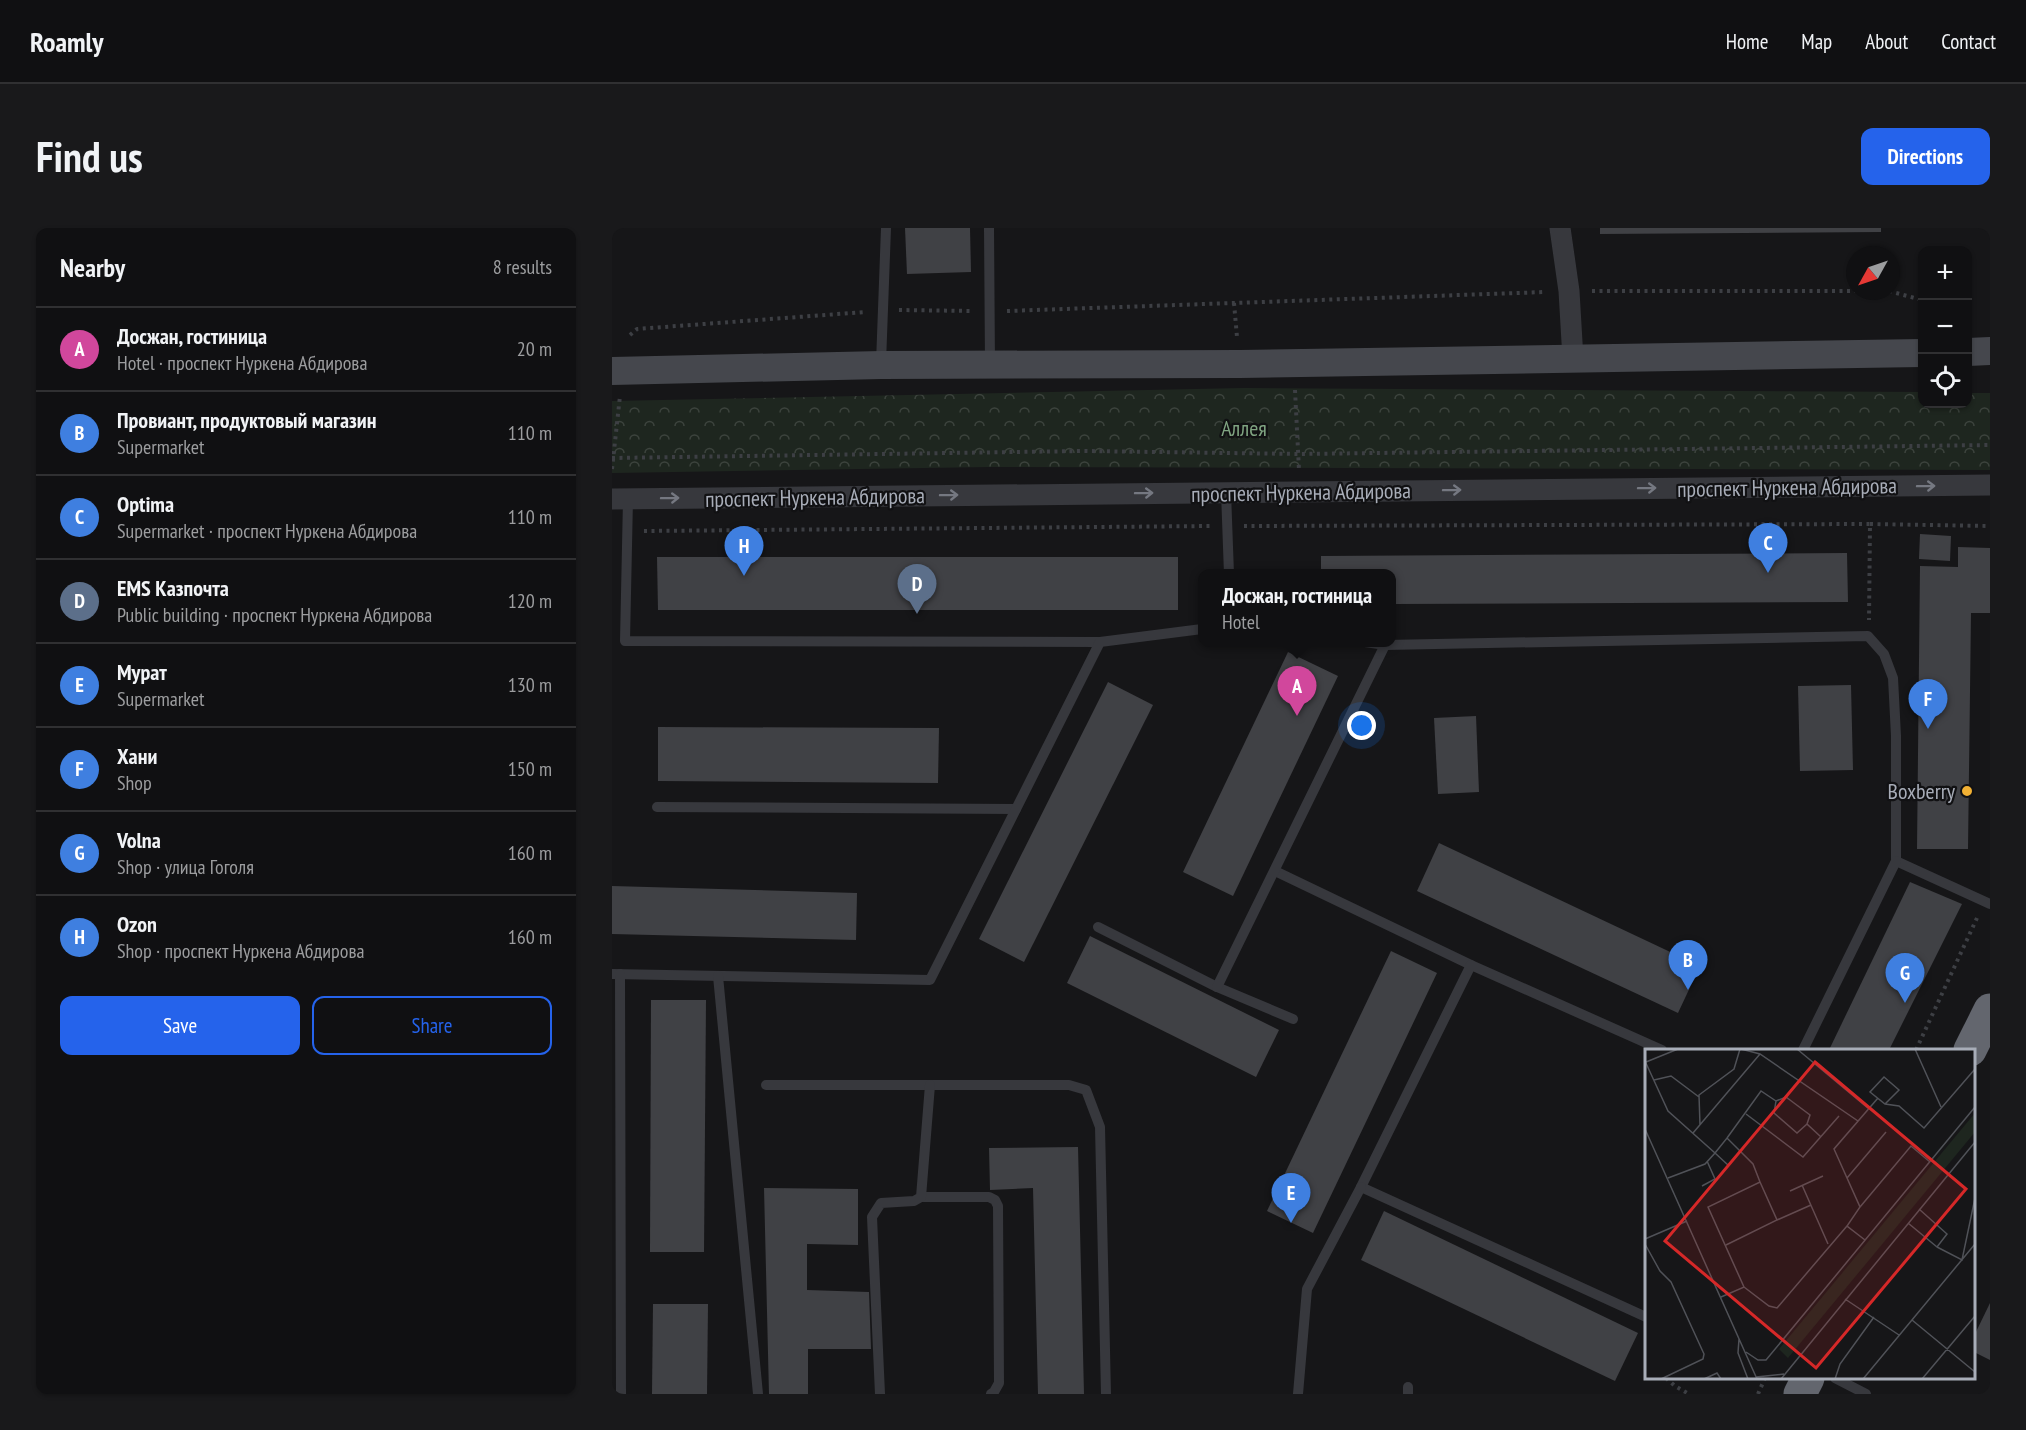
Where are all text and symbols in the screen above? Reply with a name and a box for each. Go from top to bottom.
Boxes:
text: Roamly [30,23,104,60]
text: Home [1726,28,1768,55]
text: Map [1801,28,1832,55]
text: About [1865,28,1908,55]
text: Contact [1941,28,1996,55]
button: Directions [1861,128,1990,185]
text: Find us [36,129,143,184]
north arrow [1846,246,1900,300]
map controls [1918,246,1972,408]
button: + [1918,246,1972,300]
text: Nearby [60,251,125,284]
text: 8 results [493,254,552,280]
button: − [1918,300,1972,354]
text: Досжан, гостиница [117,322,267,350]
text: A [74,336,85,362]
text: 20 m [517,336,552,362]
text: Hotel · проспект Нуркена Абдирова [117,350,367,376]
button: locate [1918,354,1972,408]
text: Провиант, продуктовый магазин [117,406,376,434]
park label: Аллея [1221,414,1267,442]
text: B [75,420,84,446]
text: 110 m [508,420,552,446]
text: Supermarket [117,434,205,460]
street label: проспект Нуркена Абдирова [1677,471,1897,503]
street label: проспект Нуркена Абдирова [1191,476,1411,508]
one-way arrow [1916,480,1936,492]
street label: проспект Нуркена Абдирова [705,481,925,513]
one-way arrow [1637,482,1657,494]
one-way arrow [1442,484,1462,496]
one-way arrow [1134,487,1154,499]
one-way arrow [939,489,959,501]
text: Optima [117,490,174,518]
one-way arrow [660,492,680,504]
text: C [75,504,84,530]
text: 110 m [508,504,552,530]
text: Supermarket · проспект Нуркена Абдирова [117,518,417,544]
pin: C [1748,524,1788,573]
pin: H [724,526,764,576]
pin: D [898,564,936,614]
popup [1198,569,1396,647]
text: EMS Казпочта [117,574,229,602]
text: Досжан, гостиница [1222,581,1372,609]
text: D [74,588,85,614]
text: 120 m [508,588,552,614]
text: Public building · проспект Нуркена Абдирова [117,602,432,628]
text: Hotel [1222,609,1260,635]
text: Мурат [117,658,167,686]
pin: A [1278,666,1316,716]
text: E [75,672,84,698]
text: 130 m [508,672,552,698]
pin: F [1908,680,1948,729]
text: Supermarket [117,686,205,712]
your location [1347,711,1376,740]
text: Хани [117,742,157,770]
text: F [75,756,84,782]
text: 150 m [508,756,552,782]
text: Shop [117,770,152,796]
place label: Boxberry [1888,777,1956,805]
marker: Boxberry [1960,784,1974,798]
text: Volna [117,826,161,854]
text: G [74,840,85,866]
text: 160 m [508,840,552,866]
text: Shop · улица Гоголя [117,854,254,880]
text: Ozon [117,910,157,938]
text: H [74,924,85,950]
text: 160 m [508,924,552,950]
text: Shop · проспект Нуркена Абдирова [117,938,364,964]
pin: B [1668,940,1708,990]
pin: G [1886,954,1924,1003]
button: Save [60,996,300,1055]
button: Share [312,996,552,1055]
inset map [1645,1049,1975,1379]
pin: E [1272,1174,1310,1223]

